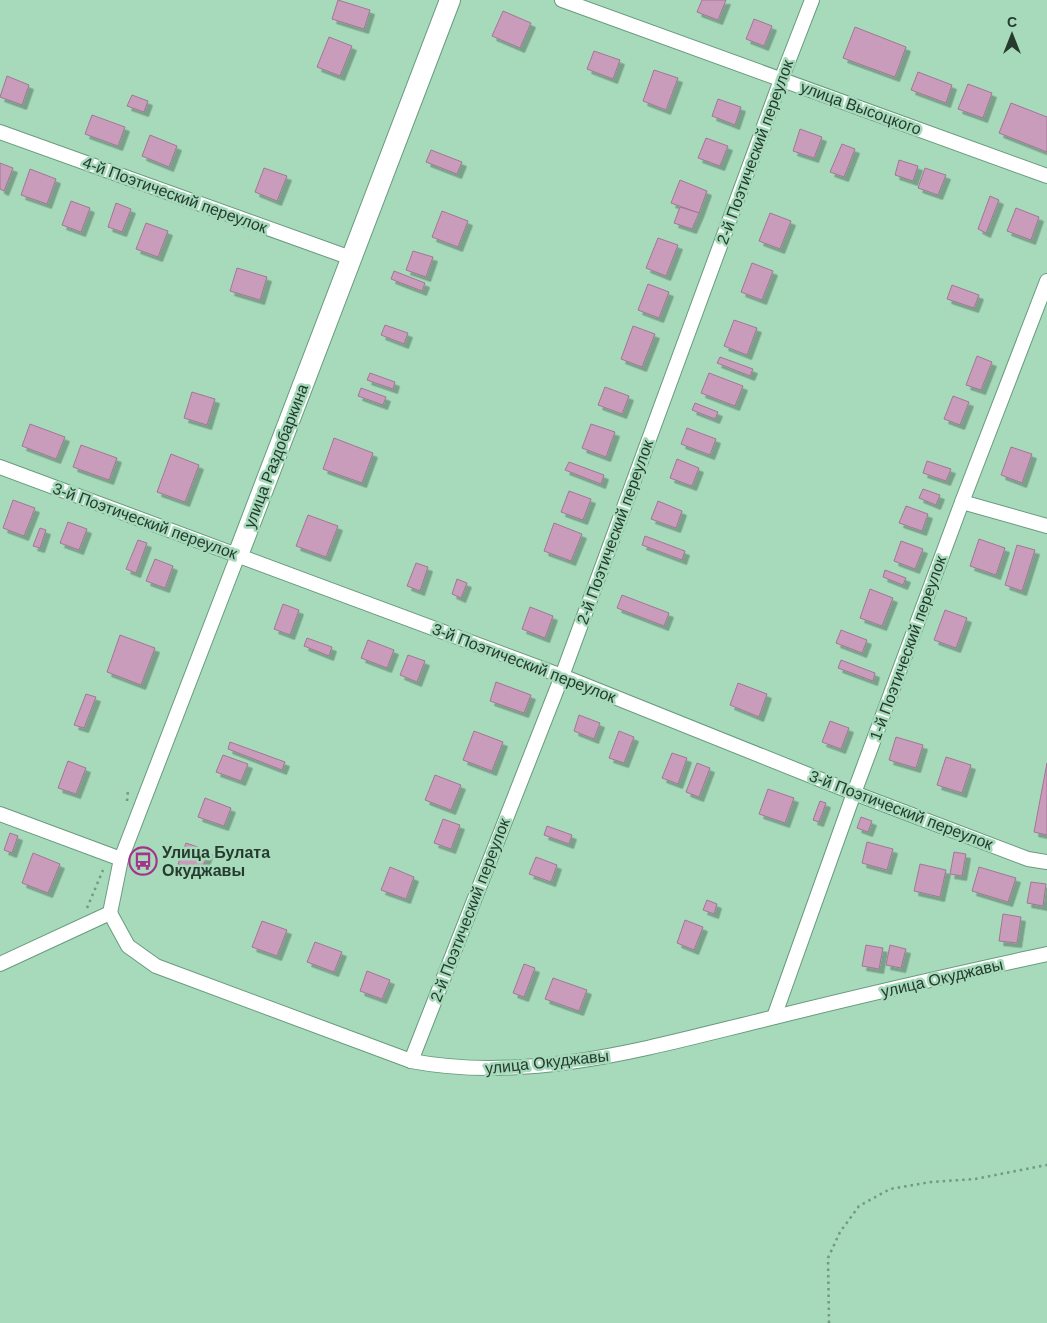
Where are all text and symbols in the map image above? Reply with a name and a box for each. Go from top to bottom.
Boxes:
north arrow [987,10,1037,60]
text: С [1007,14,1017,30]
street label: 2-й Поэтический переулок [714,57,797,246]
street label: улица Высоцкого [798,78,924,138]
street label: 4-й Поэтический переулок [81,154,270,237]
street label: улица Раздобаркина [241,382,311,530]
street label: 2-й Поэтический переулок [574,437,657,626]
street label: 3-й Поэтический переулок [51,480,240,563]
street label: 1-й Поэтический переулок [867,553,950,742]
street label: 3-й Поэтический переулок [430,620,619,706]
street label: 3-й Поэтический переулок [807,767,996,853]
street label: 2-й Поэтический переулок [427,815,513,1004]
place label: Улица Булата Окуджавы [162,844,270,879]
bus stop icon: Улица Булата Окуджавы [128,846,158,876]
street label: улица Окуджавы [879,956,1005,1000]
street label: улица Окуджавы [484,1047,610,1077]

